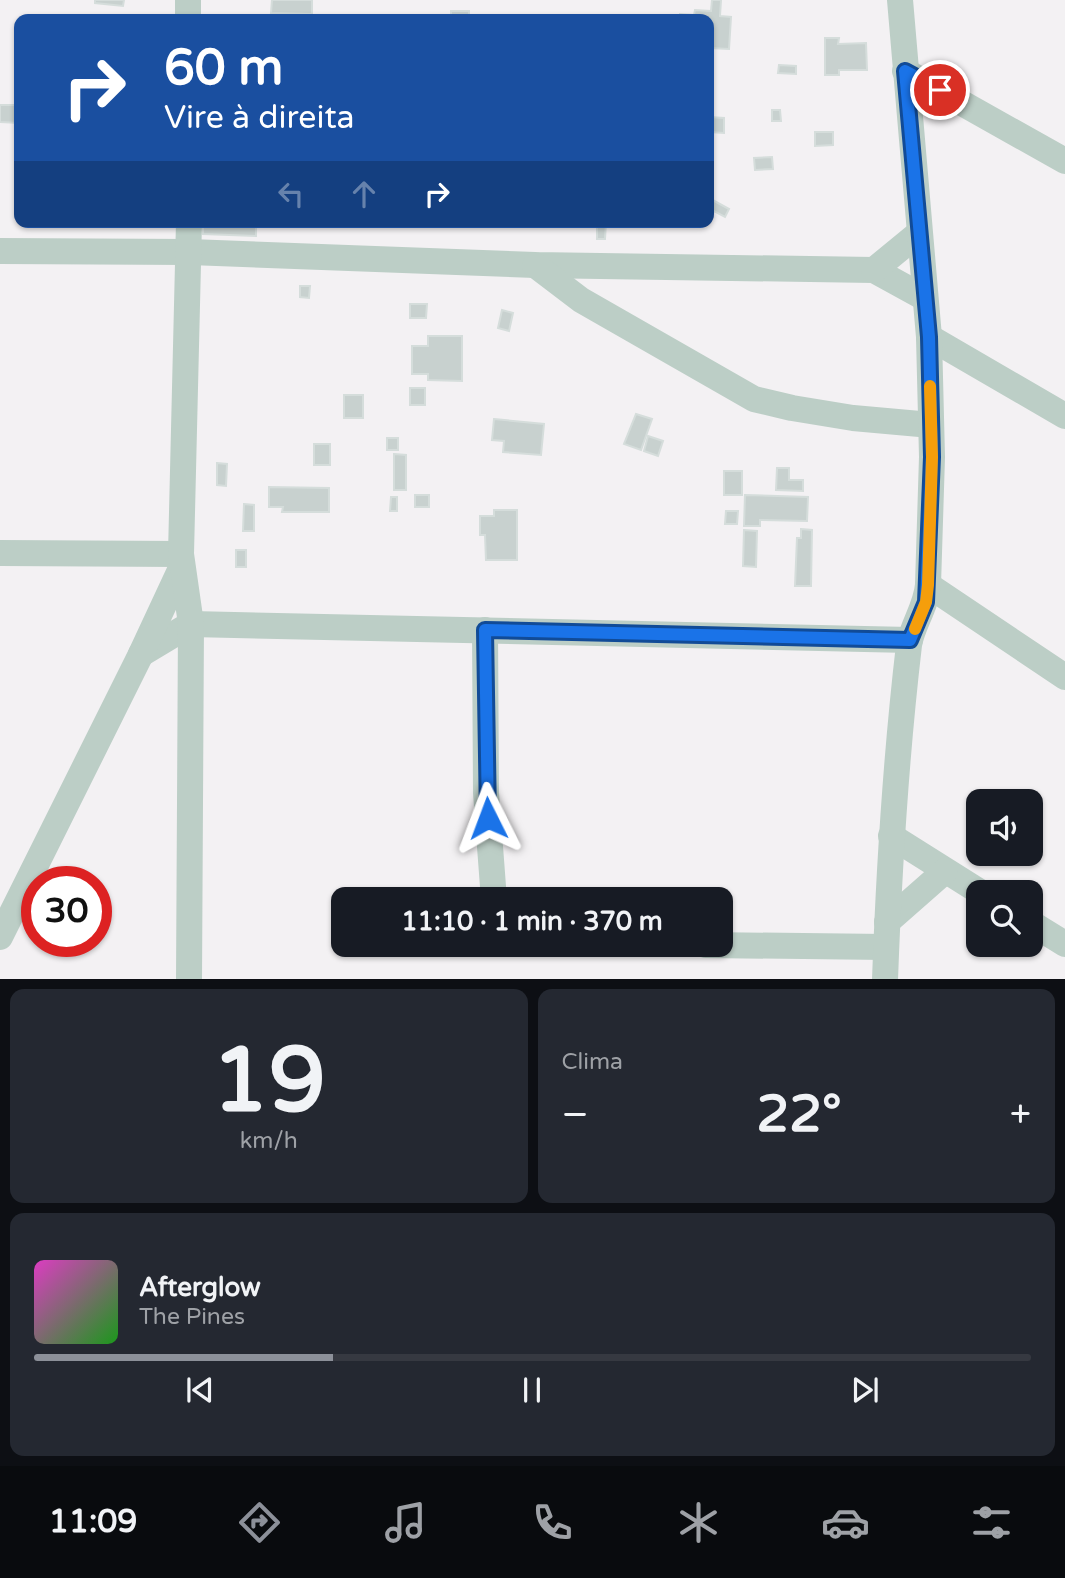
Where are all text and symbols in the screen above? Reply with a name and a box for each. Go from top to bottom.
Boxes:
text: 60 m [164,39,283,98]
icon: right [49,42,140,133]
pin [910,60,970,120]
icon: arrive [921,71,959,109]
text: Vire à direita [164,99,355,137]
icon: left [272,175,310,213]
icon: ahead [345,175,383,213]
icon: right [418,175,456,213]
position arrow [451,781,525,855]
map controls [966,789,1043,957]
button: sound [966,789,1043,866]
speed limit sign: 30 [21,866,112,957]
button: search [966,880,1043,957]
text: 11:10 · 1 min · 370 m [401,906,663,937]
text: 19 [212,1026,326,1136]
text: Clima [562,1048,623,1076]
text: 22° [757,1083,842,1146]
text: − [562,1092,589,1138]
text: + [1010,1092,1031,1138]
text: km/h [240,1127,298,1155]
text: Afterglow [139,1272,261,1303]
text: The Pines [139,1303,245,1331]
icon: previous [181,1371,219,1409]
icon: pause [513,1371,551,1409]
icon: next [846,1371,884,1409]
icon: directions [235,1498,284,1547]
icon: music [381,1498,430,1547]
icon: phone [528,1498,577,1547]
icon: climate [674,1498,723,1547]
icon: car [821,1498,870,1547]
icon: filters [967,1498,1016,1547]
text: 11:09 [49,1503,137,1541]

